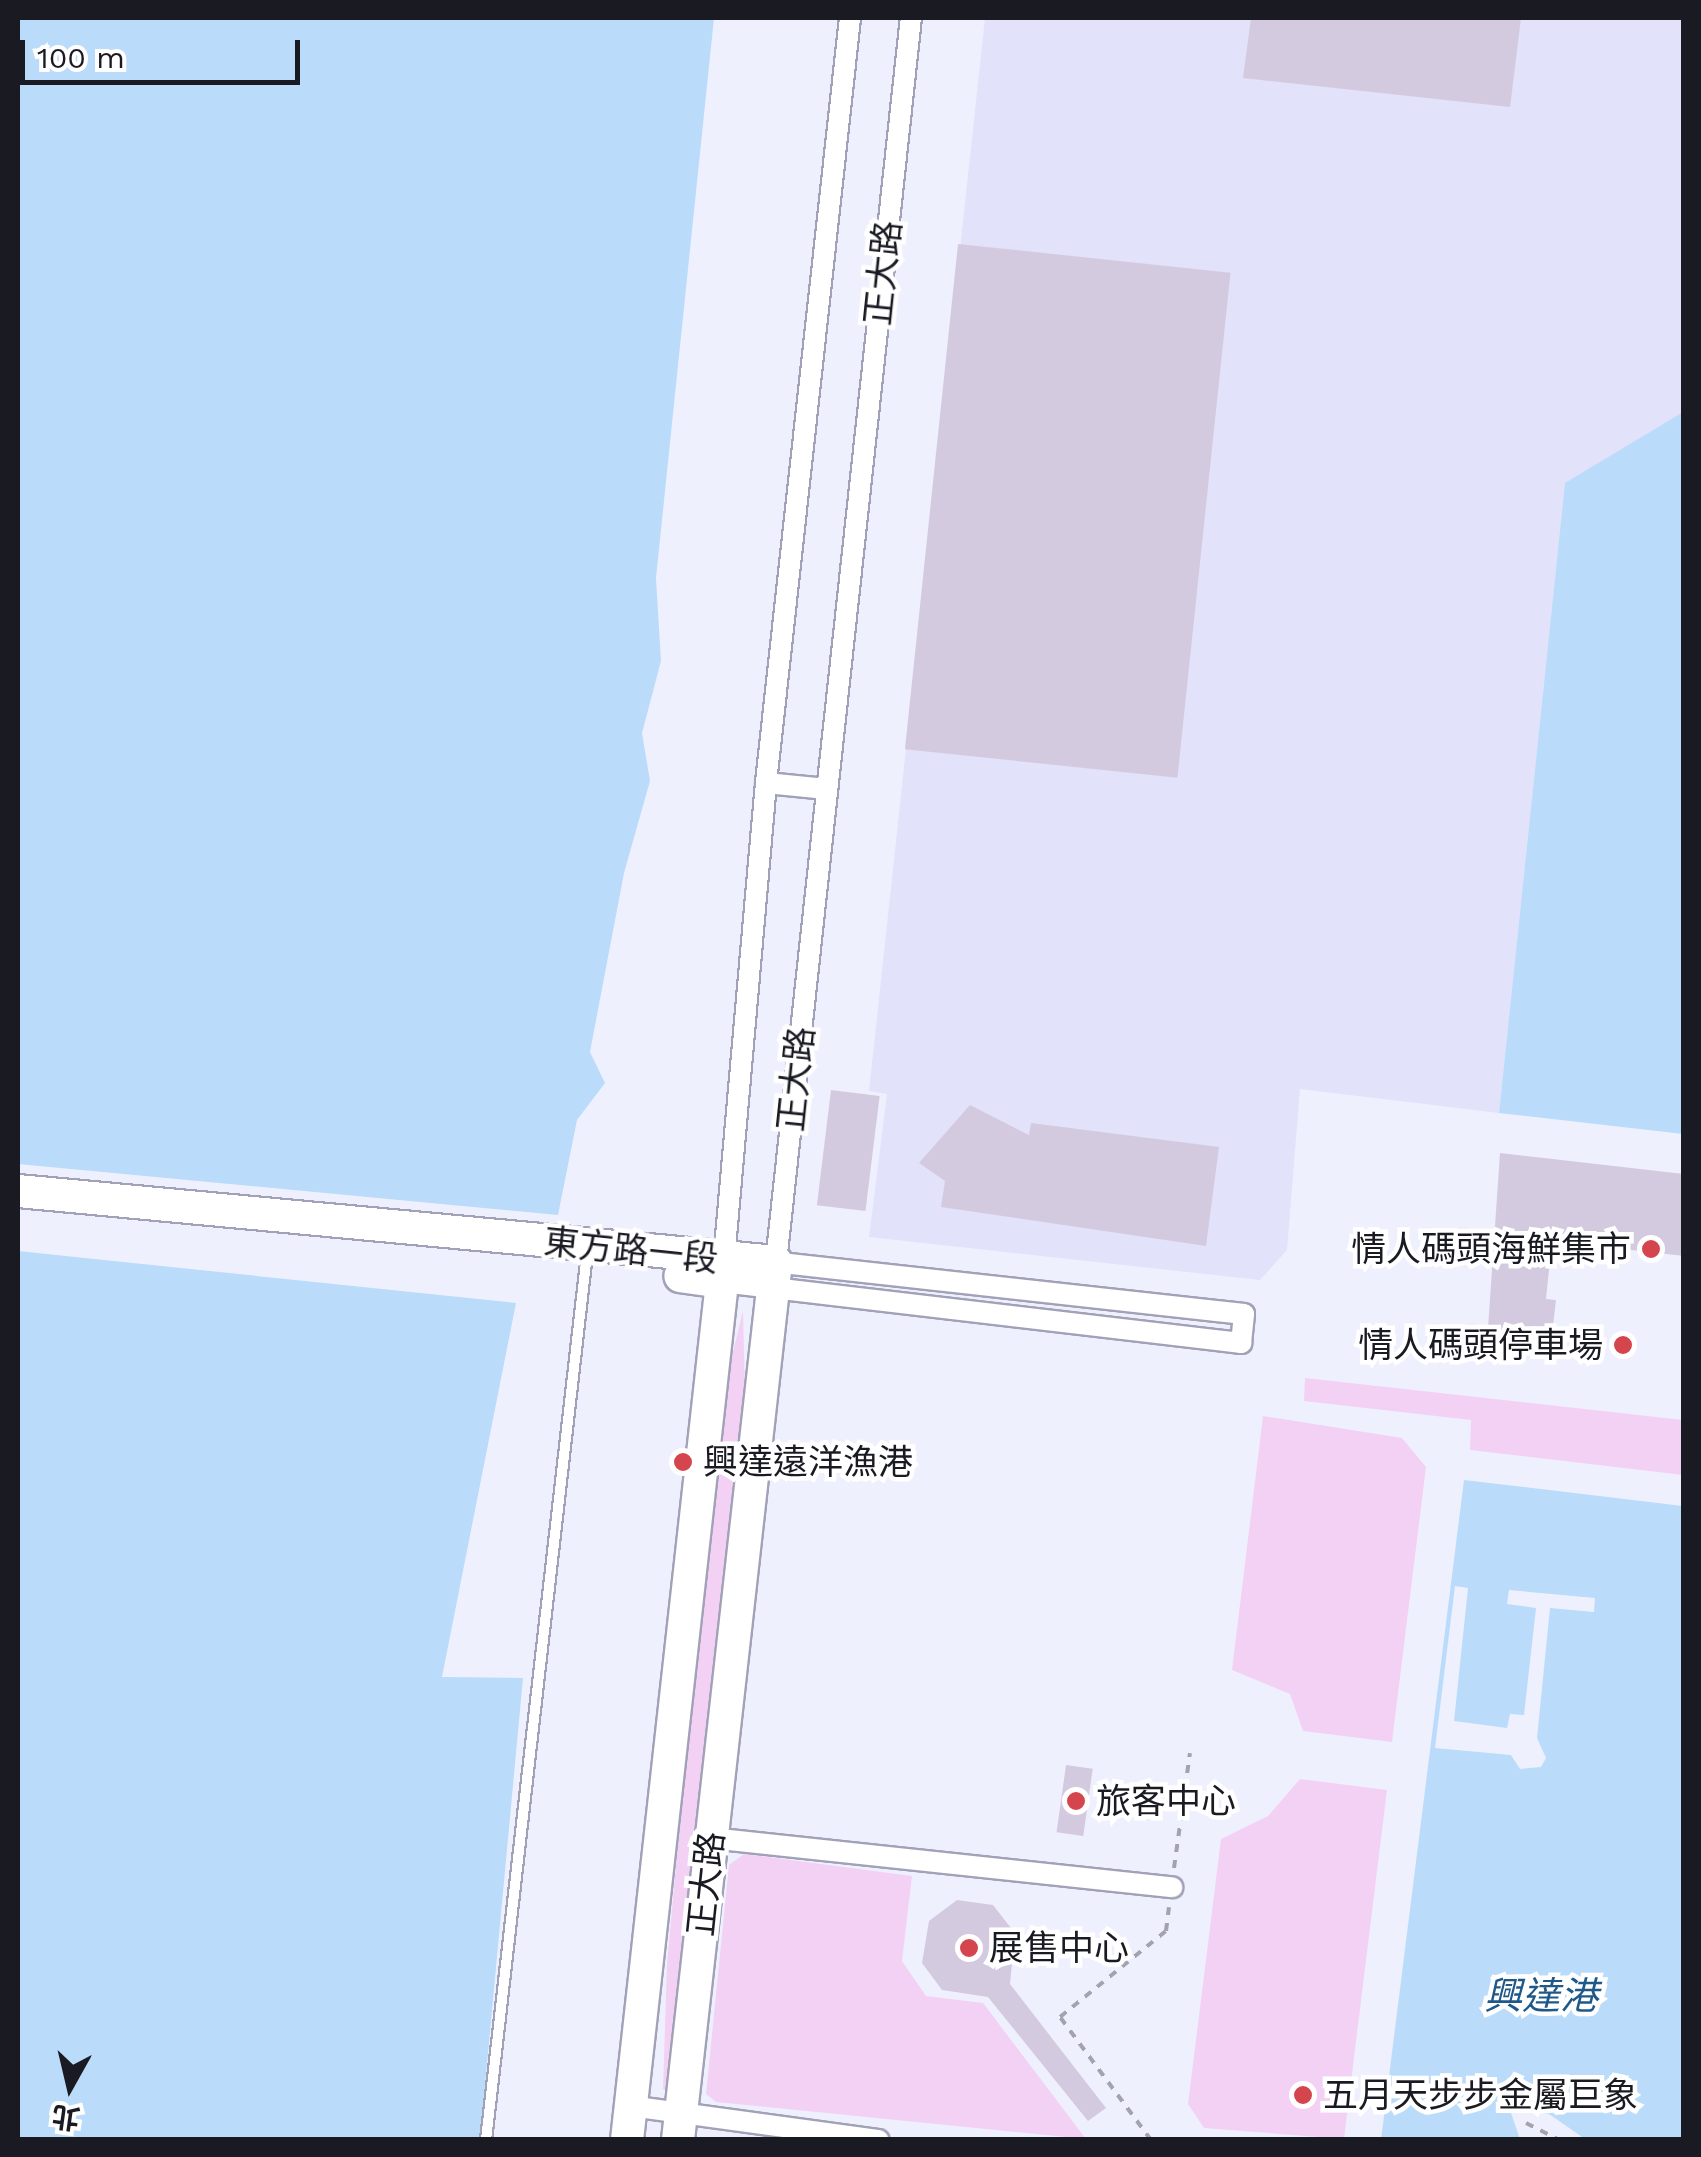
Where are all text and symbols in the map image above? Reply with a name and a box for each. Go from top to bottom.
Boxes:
scale bar [25,20,305,82]
text: 100 m [37,40,125,75]
street label: 正大路 [857,219,909,327]
street label: 正大路 [770,1025,822,1133]
street label: 東方路一段 [542,1220,720,1280]
place label: 情人碼頭海鮮集市 [1351,1228,1631,1270]
marker: 情人碼頭海鮮集市 [1640,1238,1662,1260]
place label: 情人碼頭停車場 [1358,1324,1603,1366]
marker: 情人碼頭停車場 [1612,1334,1634,1356]
place label: 興達遠洋漁港 [703,1441,913,1483]
marker: 興達遠洋漁港 [672,1451,694,1473]
place label: 旅客中心 [1096,1780,1236,1822]
marker: 旅客中心 [1065,1790,1087,1812]
street label: 正大路 [680,1830,732,1938]
place label: 展售中心 [989,1927,1129,1969]
marker: 展售中心 [958,1937,980,1959]
water label: 興達港 [1484,1974,1598,2020]
north arrow [20,2037,120,2137]
place label: 五月天步步金屬巨象 [1323,2074,1638,2116]
marker: 五月天步步金屬巨象 [1292,2084,1314,2106]
text: 北 [50,2099,82,2135]

